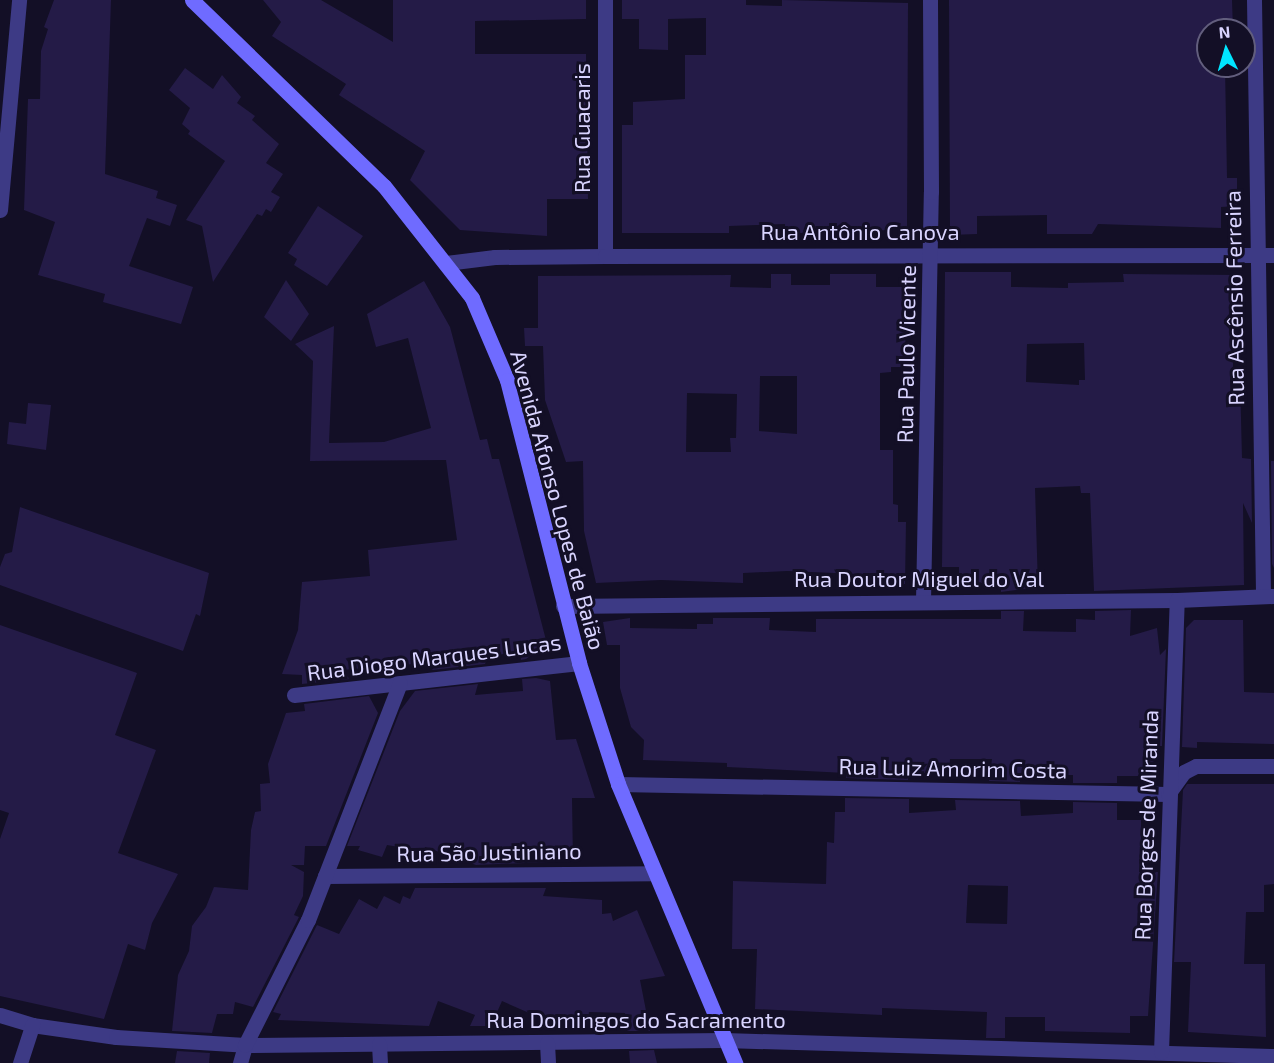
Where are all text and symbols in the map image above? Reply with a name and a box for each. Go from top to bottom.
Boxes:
north arrow [1196,18,1256,78]
text: N [1218,22,1231,42]
street label: Rua Guacaris [569,63,595,193]
street label: Rua Ascênsio Ferreira [1219,190,1249,406]
street label: Rua Antônio Canova [760,219,960,245]
street label: Rua Paulo Vicente [891,264,921,444]
street label: Avenida Afonso Lopes de Baião [505,347,611,653]
street label: Rua Doutor Miguel do Val [793,566,1045,592]
street label: Rua Diogo Marques Lucas [305,628,563,686]
street label: Rua Borges de Miranda [1129,709,1163,941]
street label: Rua Luiz Amorim Costa [838,753,1068,783]
street label: Rua São Justiniano [396,837,582,867]
street label: Rua Domingos do Sacramento [486,1007,786,1033]

